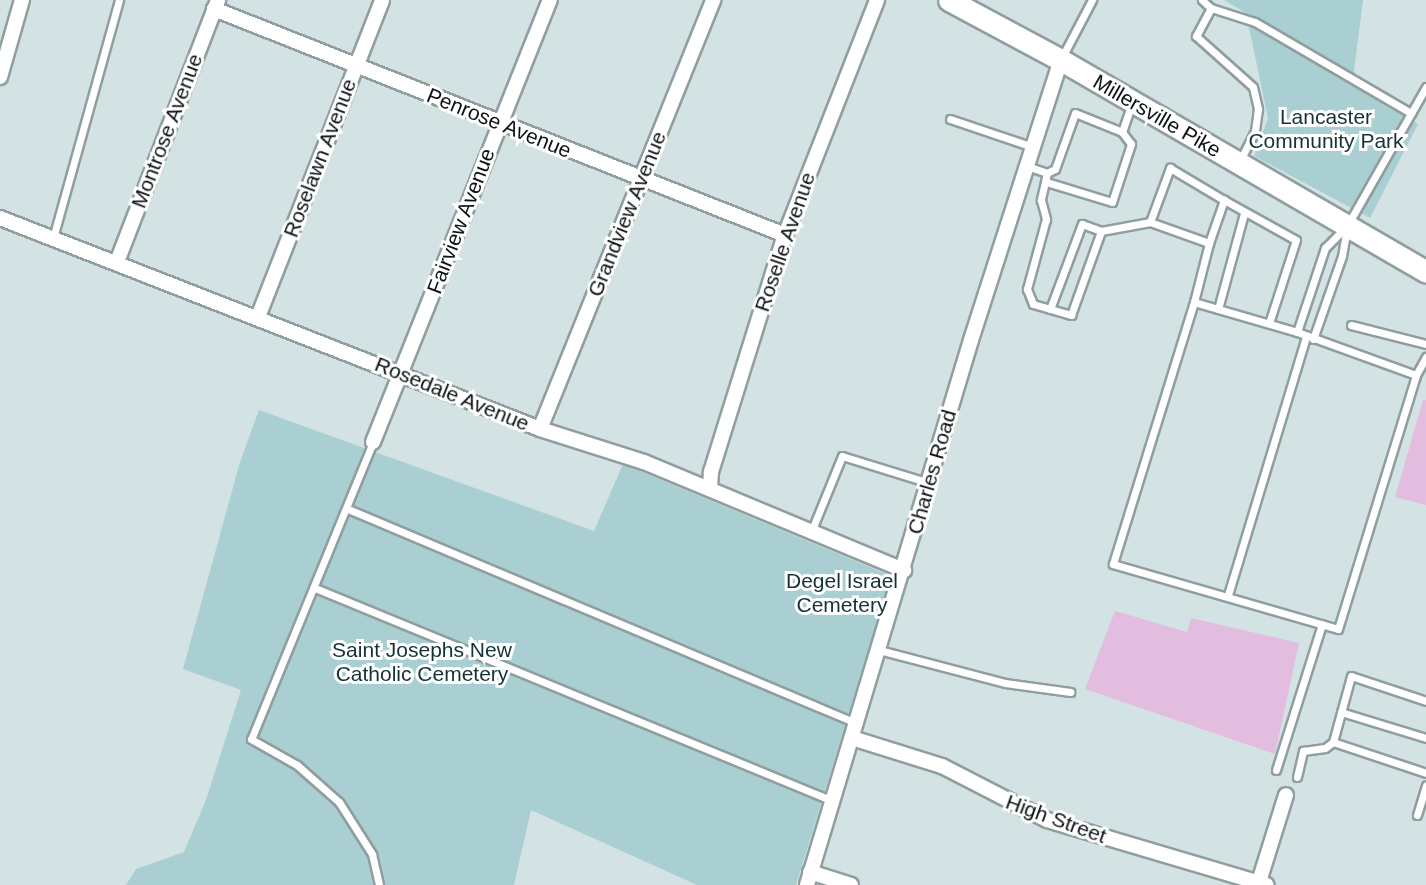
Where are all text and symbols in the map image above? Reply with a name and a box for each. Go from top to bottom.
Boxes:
street label: Montrose Avenue [126,50,208,212]
street label: Millersville Pike [1089,69,1225,163]
street label: Roselawn Avenue [278,75,362,241]
street label: Penrose Avenue [422,82,576,164]
park label: Lancaster Community Park [1248,104,1404,154]
street label: Grandview Avenue [582,127,672,301]
street label: Fairview Avenue [421,144,501,298]
street label: Roselle Avenue [749,169,821,315]
street label: Rosedale Avenue [371,351,533,437]
street label: Charles Road [902,407,962,537]
park label: Degel Israel Cemetery [786,568,898,618]
park label: Saint Josephs New Catholic Cemetery [332,637,512,687]
street label: High Street [1002,789,1110,849]

